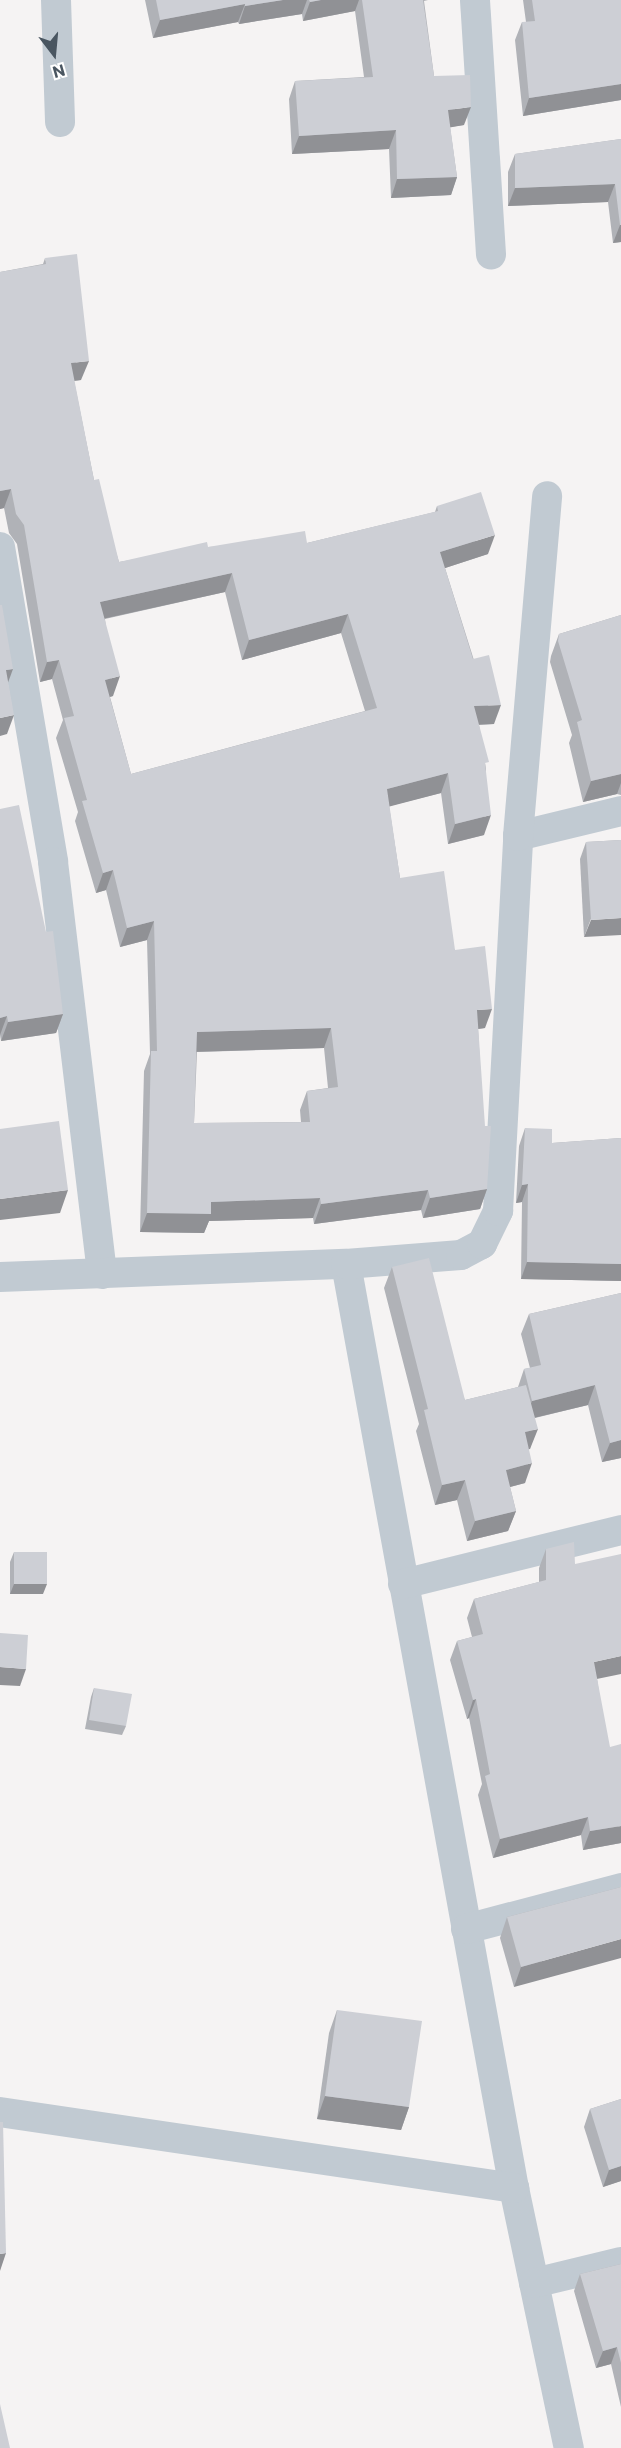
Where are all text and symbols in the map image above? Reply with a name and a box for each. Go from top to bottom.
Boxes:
north arrow [24,24,84,84]
text: N [51,61,67,83]

